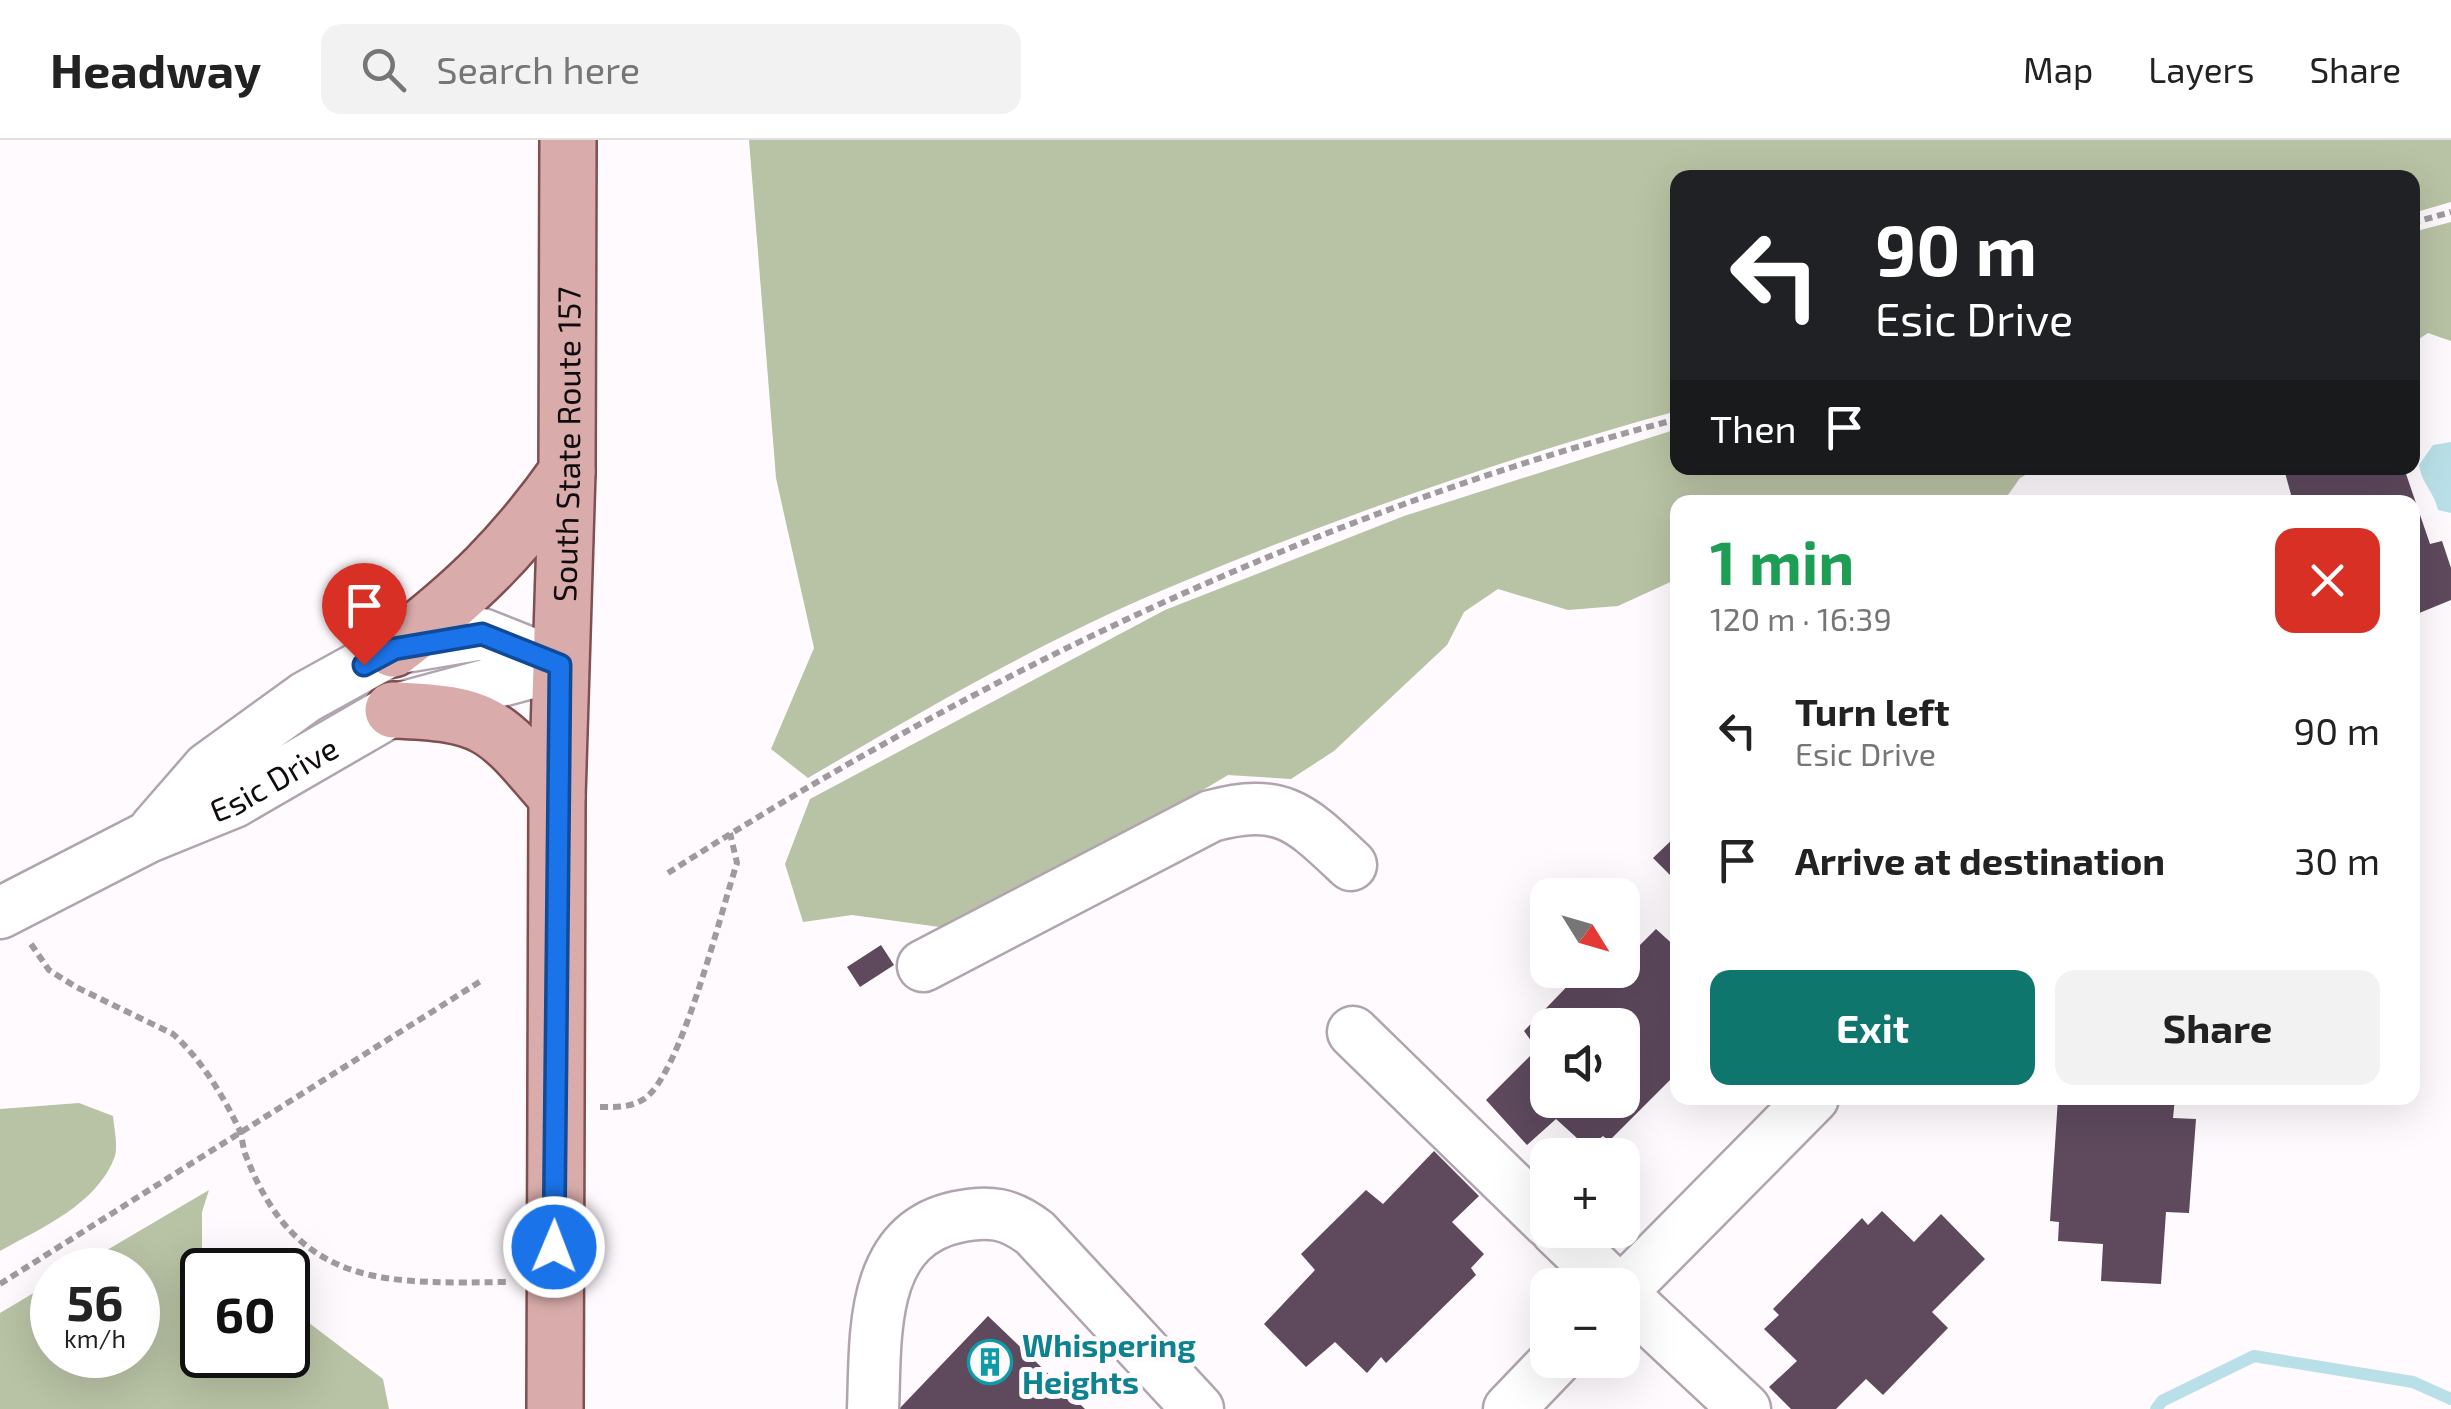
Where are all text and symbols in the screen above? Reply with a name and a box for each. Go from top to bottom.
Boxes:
search box [321,24,1021,114]
text: Headway [50,40,261,98]
icon: search [356,42,411,97]
text: Search here [436,46,640,92]
text: Map [2023,48,2093,90]
text: Layers [2148,48,2254,90]
text: Share [2309,48,2401,90]
text: 90 m [1875,206,2037,290]
icon: left [1710,210,1840,340]
street label: South State Route 157 [544,286,587,602]
text: Esic Drive [1875,291,2073,345]
icon: arrive [1817,400,1872,455]
text: Then [1710,405,1797,451]
text: 1 min [1710,525,1854,597]
button: close [2275,528,2380,633]
pin [322,563,407,666]
icon: arrive [337,578,392,633]
text: 120 m · 16:39 [1710,599,1892,637]
text: Turn left [1795,688,1950,734]
icon: left [1710,703,1765,758]
text: 90 m [2294,707,2380,753]
street label: Esic Drive [204,727,344,829]
text: Esic Drive [1795,734,1936,772]
icon: arrive [1710,833,1765,888]
text: Arrive at destination [1795,837,2165,883]
text: 30 m [2294,837,2380,883]
north arrow [1530,878,1640,988]
map controls [1530,878,1640,1378]
button: Exit [1710,970,2035,1085]
button: Share [2055,970,2380,1085]
button: sound [1530,1008,1640,1118]
button: + [1530,1138,1640,1248]
position arrow [502,1195,606,1299]
speed limit sign: 60 [180,1248,310,1378]
button: − [1530,1268,1640,1378]
text: 56 [66,1271,124,1331]
text: km/h [64,1323,126,1353]
place label: Whispering Heights [1022,1325,1196,1400]
building icon: Whispering Heights [967,1339,1013,1385]

